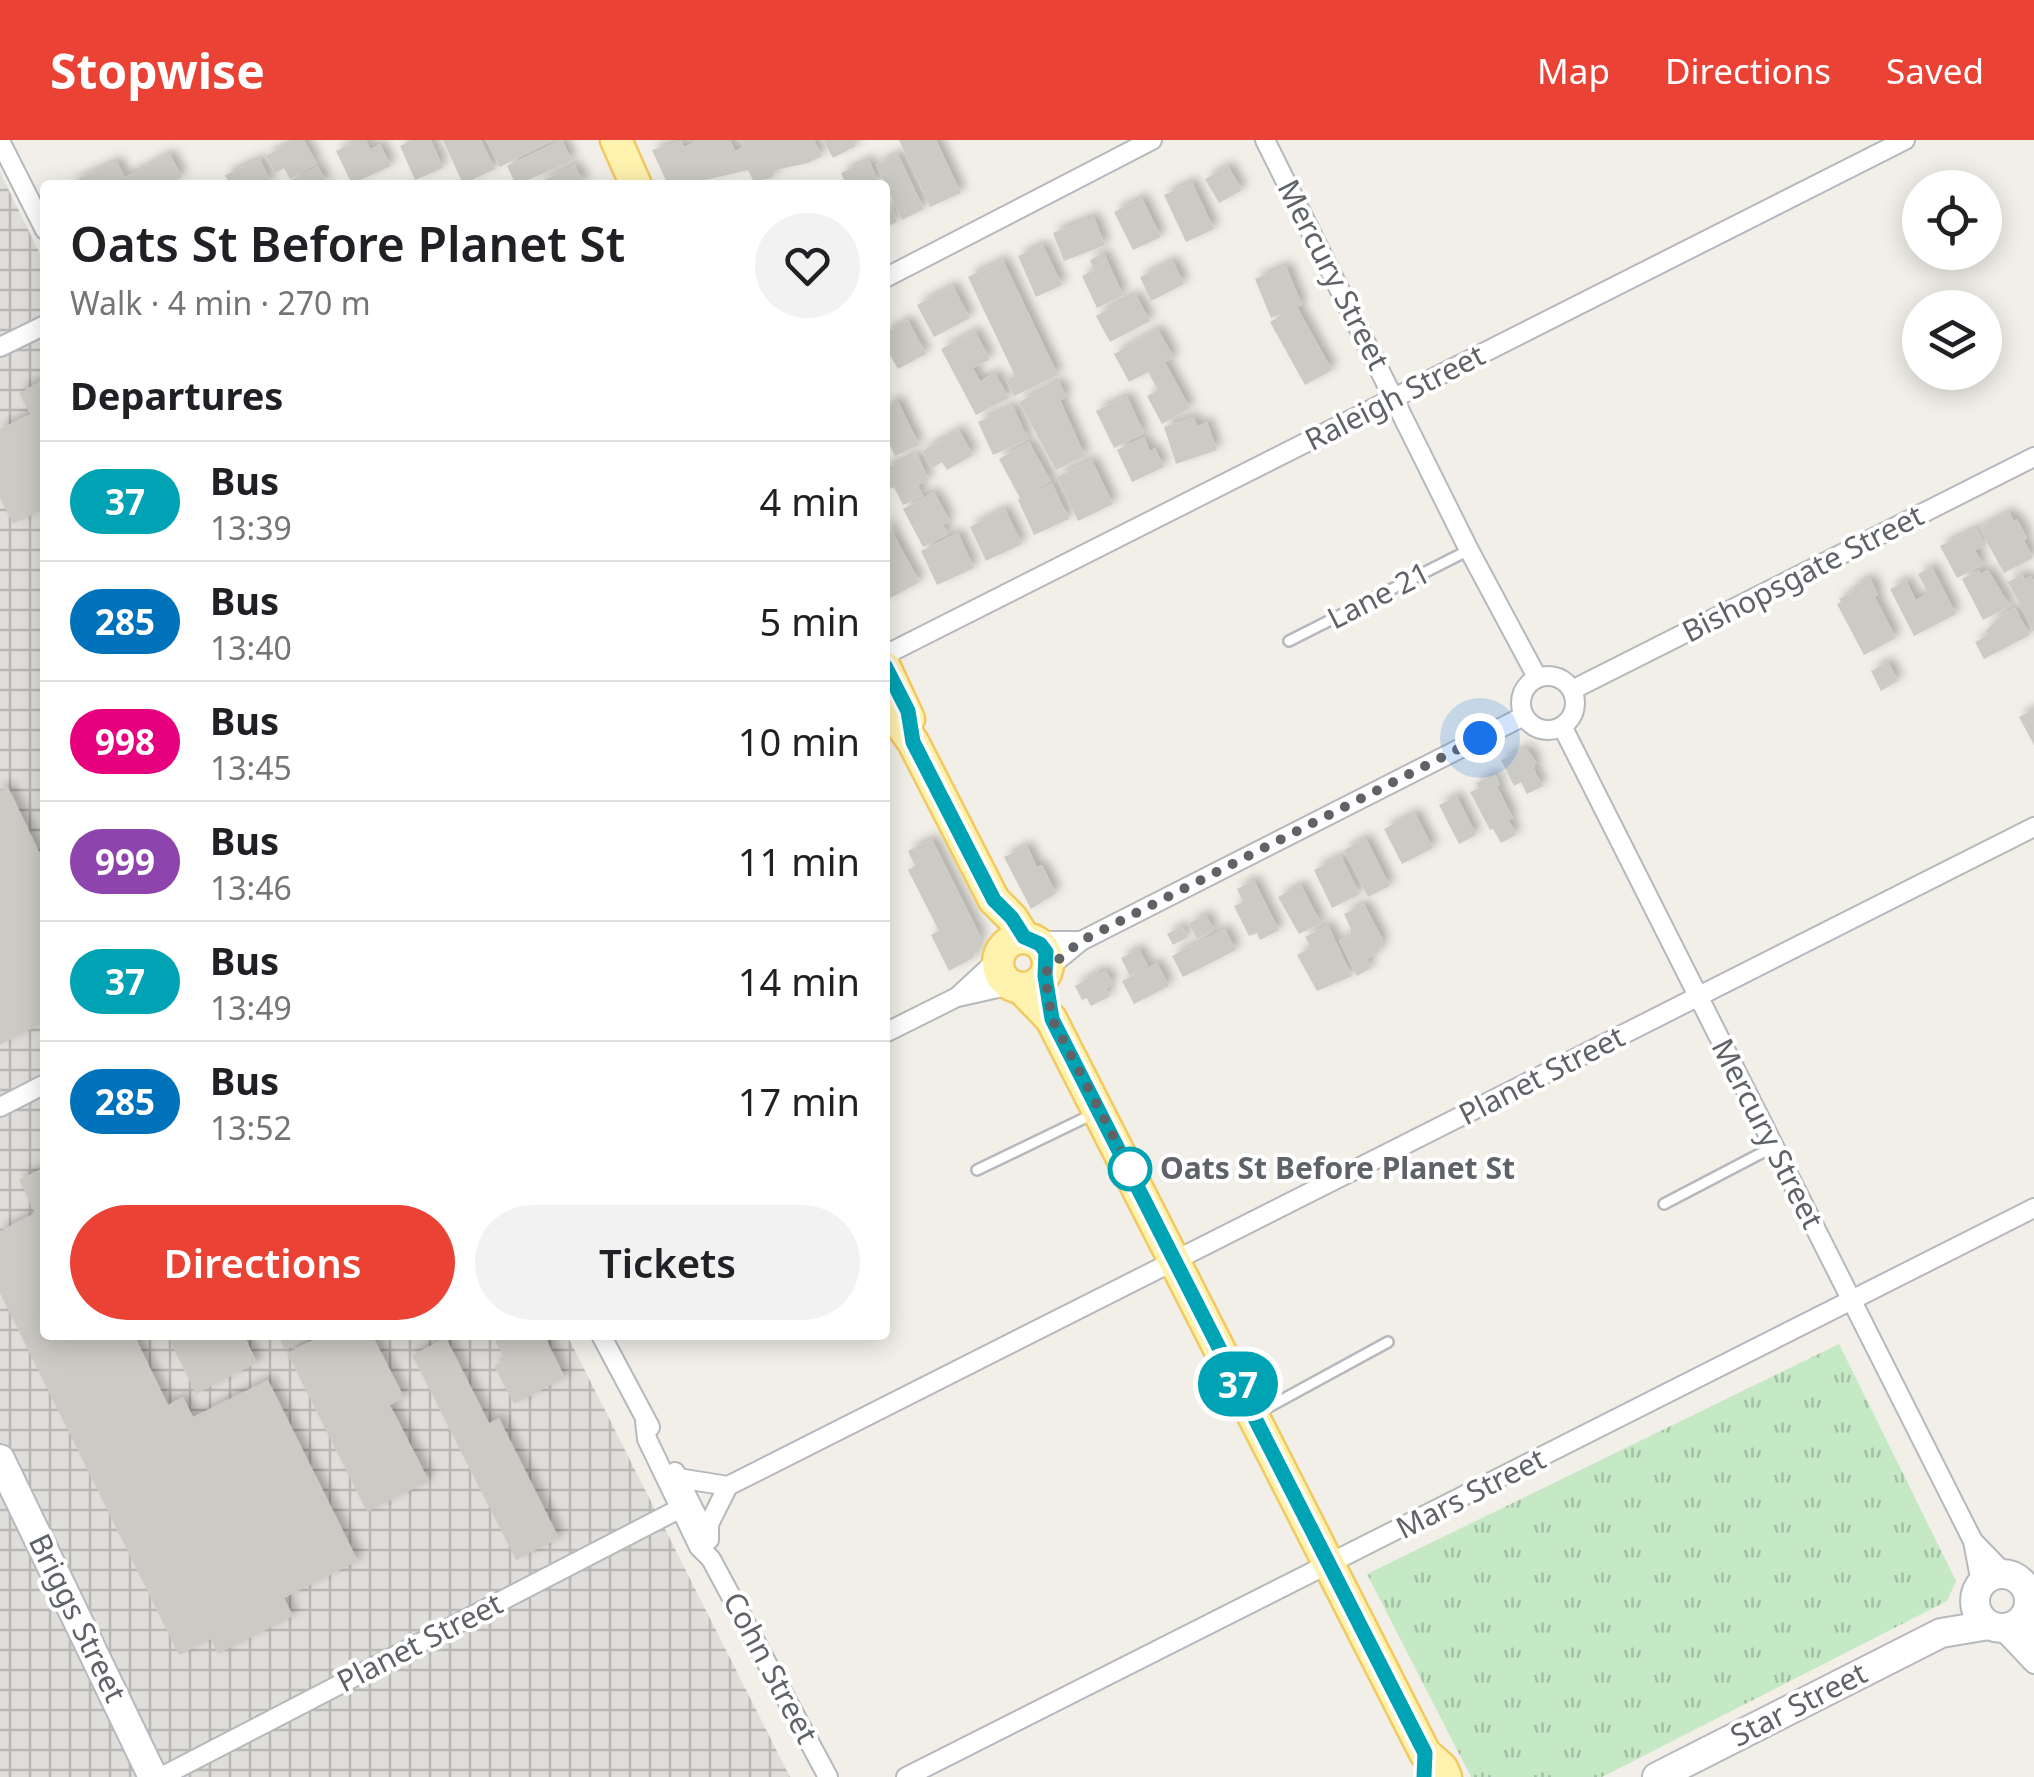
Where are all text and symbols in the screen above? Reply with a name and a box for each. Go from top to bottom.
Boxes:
text: Stopwise [50,38,265,103]
text: Map [1537,47,1610,94]
text: Directions [1665,47,1831,94]
text: Saved [1886,47,1984,94]
map controls [1902,170,2002,390]
button: locate [1902,170,2002,270]
street label: Mercury Street [1269,172,1400,376]
text: Oats St Before Planet St [70,211,625,276]
button: heart [755,213,860,318]
text: Walk · 4 min · 270 m [70,281,371,324]
button: layers [1902,290,2002,390]
street label: Raleigh Street [1297,334,1491,460]
text: Departures [70,369,283,421]
text: Bus [210,454,279,506]
text: 4 min [760,475,860,527]
text: 37 [105,478,145,525]
street label: Bishopsgate Street [1675,494,1930,651]
text: 13:39 [210,506,292,549]
street label: Lane 21 [1320,551,1437,638]
text: Bus [210,574,279,626]
text: 5 min [760,595,860,647]
text: 285 [95,598,155,645]
text: 13:40 [210,626,292,669]
text: Bus [210,694,279,746]
your location [1455,713,1505,763]
text: 10 min [738,715,860,767]
text: 998 [95,718,155,765]
text: 13:45 [210,746,292,789]
text: Bus [210,814,279,866]
text: 11 min [738,835,860,887]
text: 999 [95,838,155,885]
text: 13:46 [210,866,292,909]
text: Bus [210,934,279,986]
text: 14 min [738,955,860,1007]
text: 37 [105,958,145,1005]
text: 13:49 [210,986,292,1029]
street label: Planet Street [1452,1015,1631,1134]
street label: Mercury Street [1703,1031,1834,1235]
text: Bus [210,1054,279,1106]
text: 17 min [738,1075,860,1127]
text: 285 [95,1078,155,1125]
text: 13:52 [210,1106,292,1149]
place label: Oats St Before Planet St [1160,1147,1515,1188]
marker: Oats St Before Planet St [1109,1148,1151,1190]
button: Directions [70,1205,455,1320]
button: Tickets [475,1205,860,1320]
line badge: 37 [1193,1352,1283,1416]
text: 37 [1218,1361,1258,1408]
street label: Mars Street [1389,1437,1552,1548]
street label: Briggs Street [20,1526,137,1708]
street label: Planet Street [330,1582,509,1701]
street label: Cohn Street [714,1584,828,1750]
street label: Star Street [1723,1652,1874,1756]

